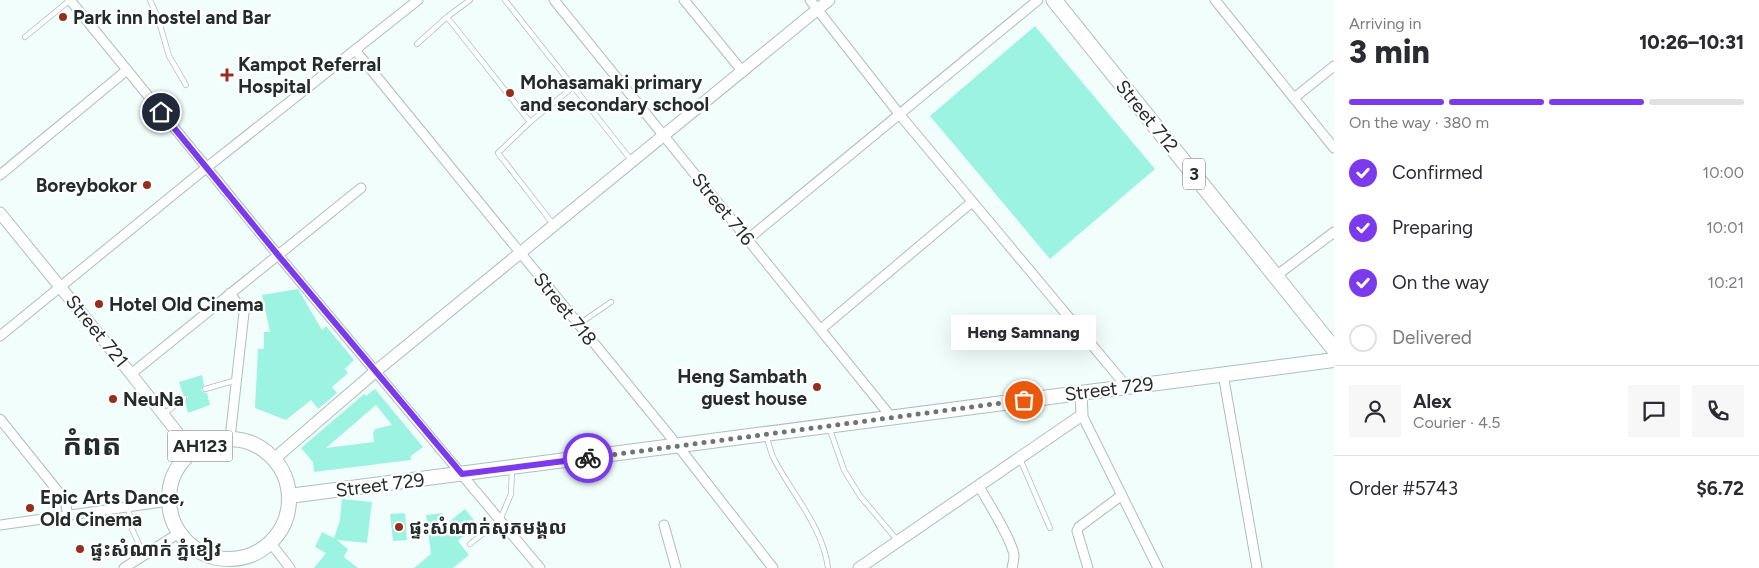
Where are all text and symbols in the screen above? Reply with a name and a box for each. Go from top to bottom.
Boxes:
place label: Park inn hostel and Bar [73,6,271,29]
marker: Park inn hostel and Bar [57,11,69,23]
text: Arriving in [1349,14,1421,33]
text: 10:26–10:31 [1639,31,1744,54]
text: 3 min [1349,33,1430,71]
place label: Kampot Referral Hospital [238,53,381,98]
marker: Kampot Referral Hospital [220,68,234,82]
place label: Mohasamaki primary and secondary school [520,71,709,116]
street label: Street 712 [1111,75,1183,157]
marker: Mohasamaki primary and secondary school [504,87,516,99]
pin [140,91,182,133]
icon: home [147,98,175,126]
text: On the way · 380 m [1349,113,1489,132]
road number: 3 [1183,158,1205,190]
icon: check [1349,159,1377,187]
text: Confirmed [1392,161,1483,184]
text: 10:00 [1703,163,1744,182]
street label: Street 716 [687,168,759,250]
place label: Boreybokor [36,174,137,197]
marker: Boreybokor [141,179,153,191]
icon: check [1349,214,1377,242]
text: Preparing [1392,216,1473,239]
text: 10:01 [1706,218,1744,237]
street label: Street 718 [528,268,602,350]
icon: check [1349,269,1377,297]
text: On the way [1392,271,1489,294]
text: 10:21 [1708,273,1744,292]
street label: Street 721 [61,290,133,372]
place label: Hotel Old Cinema [109,293,264,316]
marker: Hotel Old Cinema [93,298,105,310]
callout: Heng Samnang [952,315,1096,350]
text: Heng Samnang [967,323,1080,342]
text: Delivered [1392,326,1472,349]
place label: Heng Sambath guest house [677,365,807,410]
street label: Street 729 [1063,372,1155,406]
pin [1003,379,1045,421]
marker: Heng Sambath guest house [811,381,823,393]
button: person [1349,385,1401,437]
button: chat [1628,385,1680,437]
button: phone [1692,385,1744,437]
icon: bag [1010,386,1038,414]
place label: NeuNa [123,388,184,411]
text: Alex [1413,390,1452,413]
marker: NeuNa [107,393,119,405]
text: Courier · 4.5 [1413,413,1500,432]
district label: កំពត [62,427,122,462]
road number: AH123 [168,431,232,462]
courier [563,433,613,483]
icon: bike [574,444,602,472]
street label: Street 729 [334,468,426,502]
text: Order #5743 [1349,477,1458,500]
text: $6.72 [1696,477,1744,500]
place label: Epic Arts Dance, Old Cinema [40,486,184,531]
marker: Epic Arts Dance, Old Cinema [24,502,36,514]
place label: ផ្ទះសំណាក់សុភមង្គល [409,516,567,539]
marker: ផ្ទះសំណាក់សុភមង្គល [393,521,405,533]
place label: ផ្ទះសំណាក់ ភ្នំខៀវ [90,537,222,561]
marker: ផ្ទះសំណាក់ ភ្នំខៀវ [74,543,86,555]

